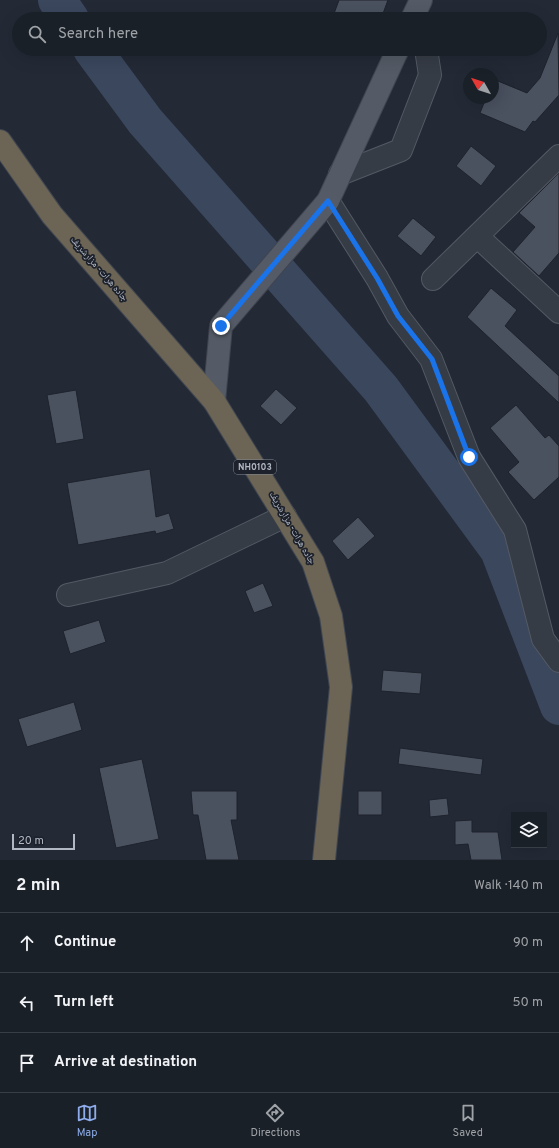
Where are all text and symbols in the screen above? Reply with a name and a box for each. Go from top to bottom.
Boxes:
search box [12,12,547,56]
icon: search [26,23,48,45]
text: Search here [58,25,138,44]
north arrow [463,68,499,104]
street label: جاده هرات- مزارشریف [67,234,131,305]
route end [212,317,230,335]
route start [460,448,478,466]
road number: NH0103 [234,460,276,474]
street label: جاده هرات- مزارشریف [266,489,318,567]
map controls [511,812,547,848]
button: layers [511,812,547,848]
scale bar [12,832,75,851]
text: 20 m [18,834,44,848]
text: 2 min [16,875,60,897]
text: Walk · 140 m [474,878,543,894]
icon: ahead [16,932,38,954]
text: Continue [54,933,116,952]
text: 90 m [513,935,543,951]
icon: left [16,992,38,1014]
text: Turn left [54,993,114,1012]
text: 50 m [513,995,543,1011]
icon: arrive [16,1052,38,1074]
text: Arrive at destination [54,1053,197,1072]
tab: Map [76,1102,98,1140]
tab: Directions [250,1102,300,1140]
tab: Saved [453,1102,483,1140]

